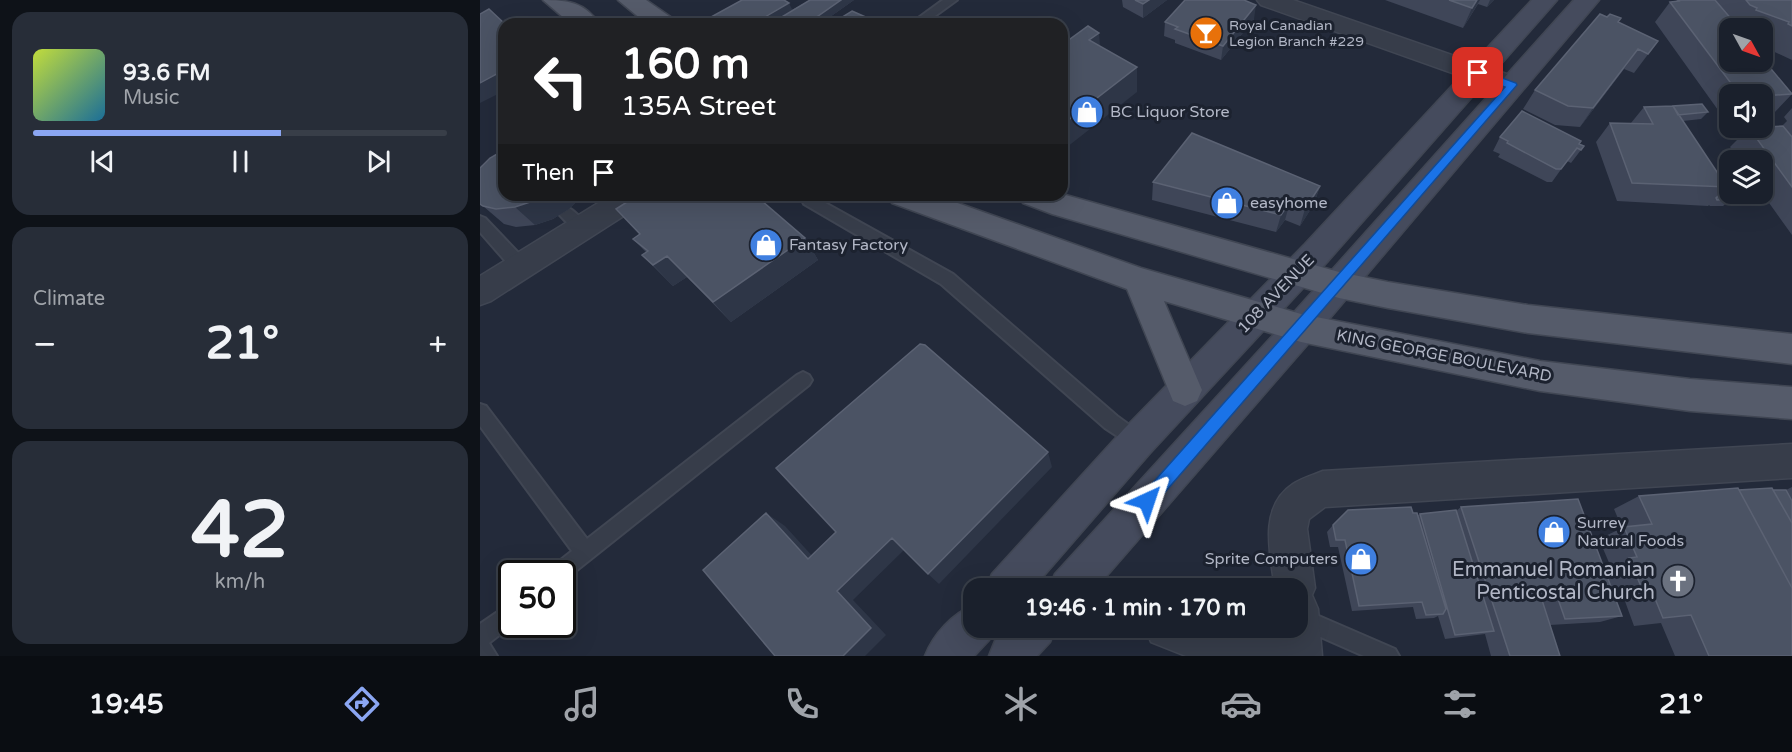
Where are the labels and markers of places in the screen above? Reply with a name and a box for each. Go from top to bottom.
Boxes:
bar icon: Royal Canadian Legion Branch #229 [1188,15,1224,51]
place label: Royal Canadian Legion Branch #229 [1229,17,1364,50]
pin [1452,47,1503,98]
shop icon: BC Liquor Store [1069,94,1105,130]
place label: BC Liquor Store [1110,102,1230,122]
shop icon: easyhome [1209,185,1245,221]
place label: easyhome [1250,193,1327,213]
shop icon: Fantasy Factory [748,227,784,263]
place label: Fantasy Factory [789,235,908,255]
place label: Surrey Natural Foods [1577,513,1684,551]
shop icon: Surrey Natural Foods [1536,514,1572,550]
shop icon: Sprite Computers [1343,541,1379,577]
place label: Sprite Computers [1205,549,1338,569]
place label: Emmanuel Romanian Penticostal Church [1452,558,1655,605]
church icon: Emmanuel Romanian Penticostal Church [1660,563,1696,599]

